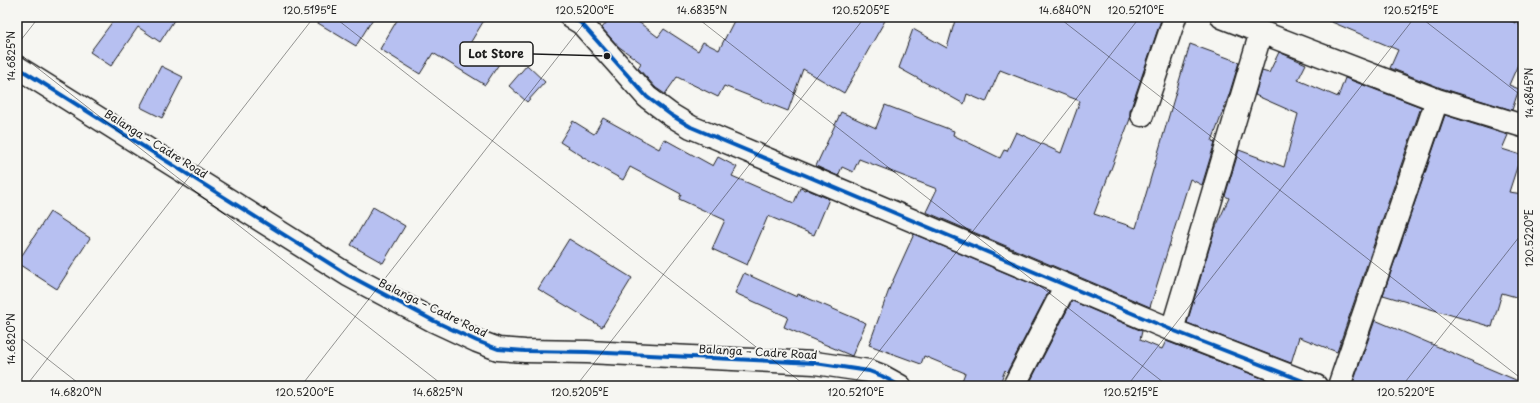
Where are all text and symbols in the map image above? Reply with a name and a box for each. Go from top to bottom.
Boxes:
text: 120.5195°E [283,2,337,17]
text: 120.5200°E [556,2,614,17]
text: 14.6835°N [677,2,727,17]
text: 120.5205°E [832,2,890,17]
text: 14.6840°N [1039,2,1091,17]
text: 120.5210°E [1108,2,1164,17]
text: 120.5215°E [1384,2,1439,17]
text: 14.6825°N [3,31,18,81]
callout: Lot Store [460,42,533,66]
text: Lot Store [468,44,524,62]
text: 14.6845°N [1521,67,1536,118]
street label: Balanga – Cadre Road [101,105,211,182]
text: 120.5220°E [1521,209,1536,267]
street label: Balanga – Cadre Road [376,274,490,341]
text: 14.6820°N [3,313,18,365]
street label: Balanga – Cadre Road [698,340,818,363]
text: 14.6820°N [50,384,102,399]
text: 120.5200°E [276,384,334,399]
text: 14.6825°N [413,384,463,399]
text: 120.5205°E [551,384,609,399]
text: 120.5210°E [828,384,884,399]
text: 120.5215°E [1104,384,1159,399]
text: 120.5220°E [1377,384,1435,399]

